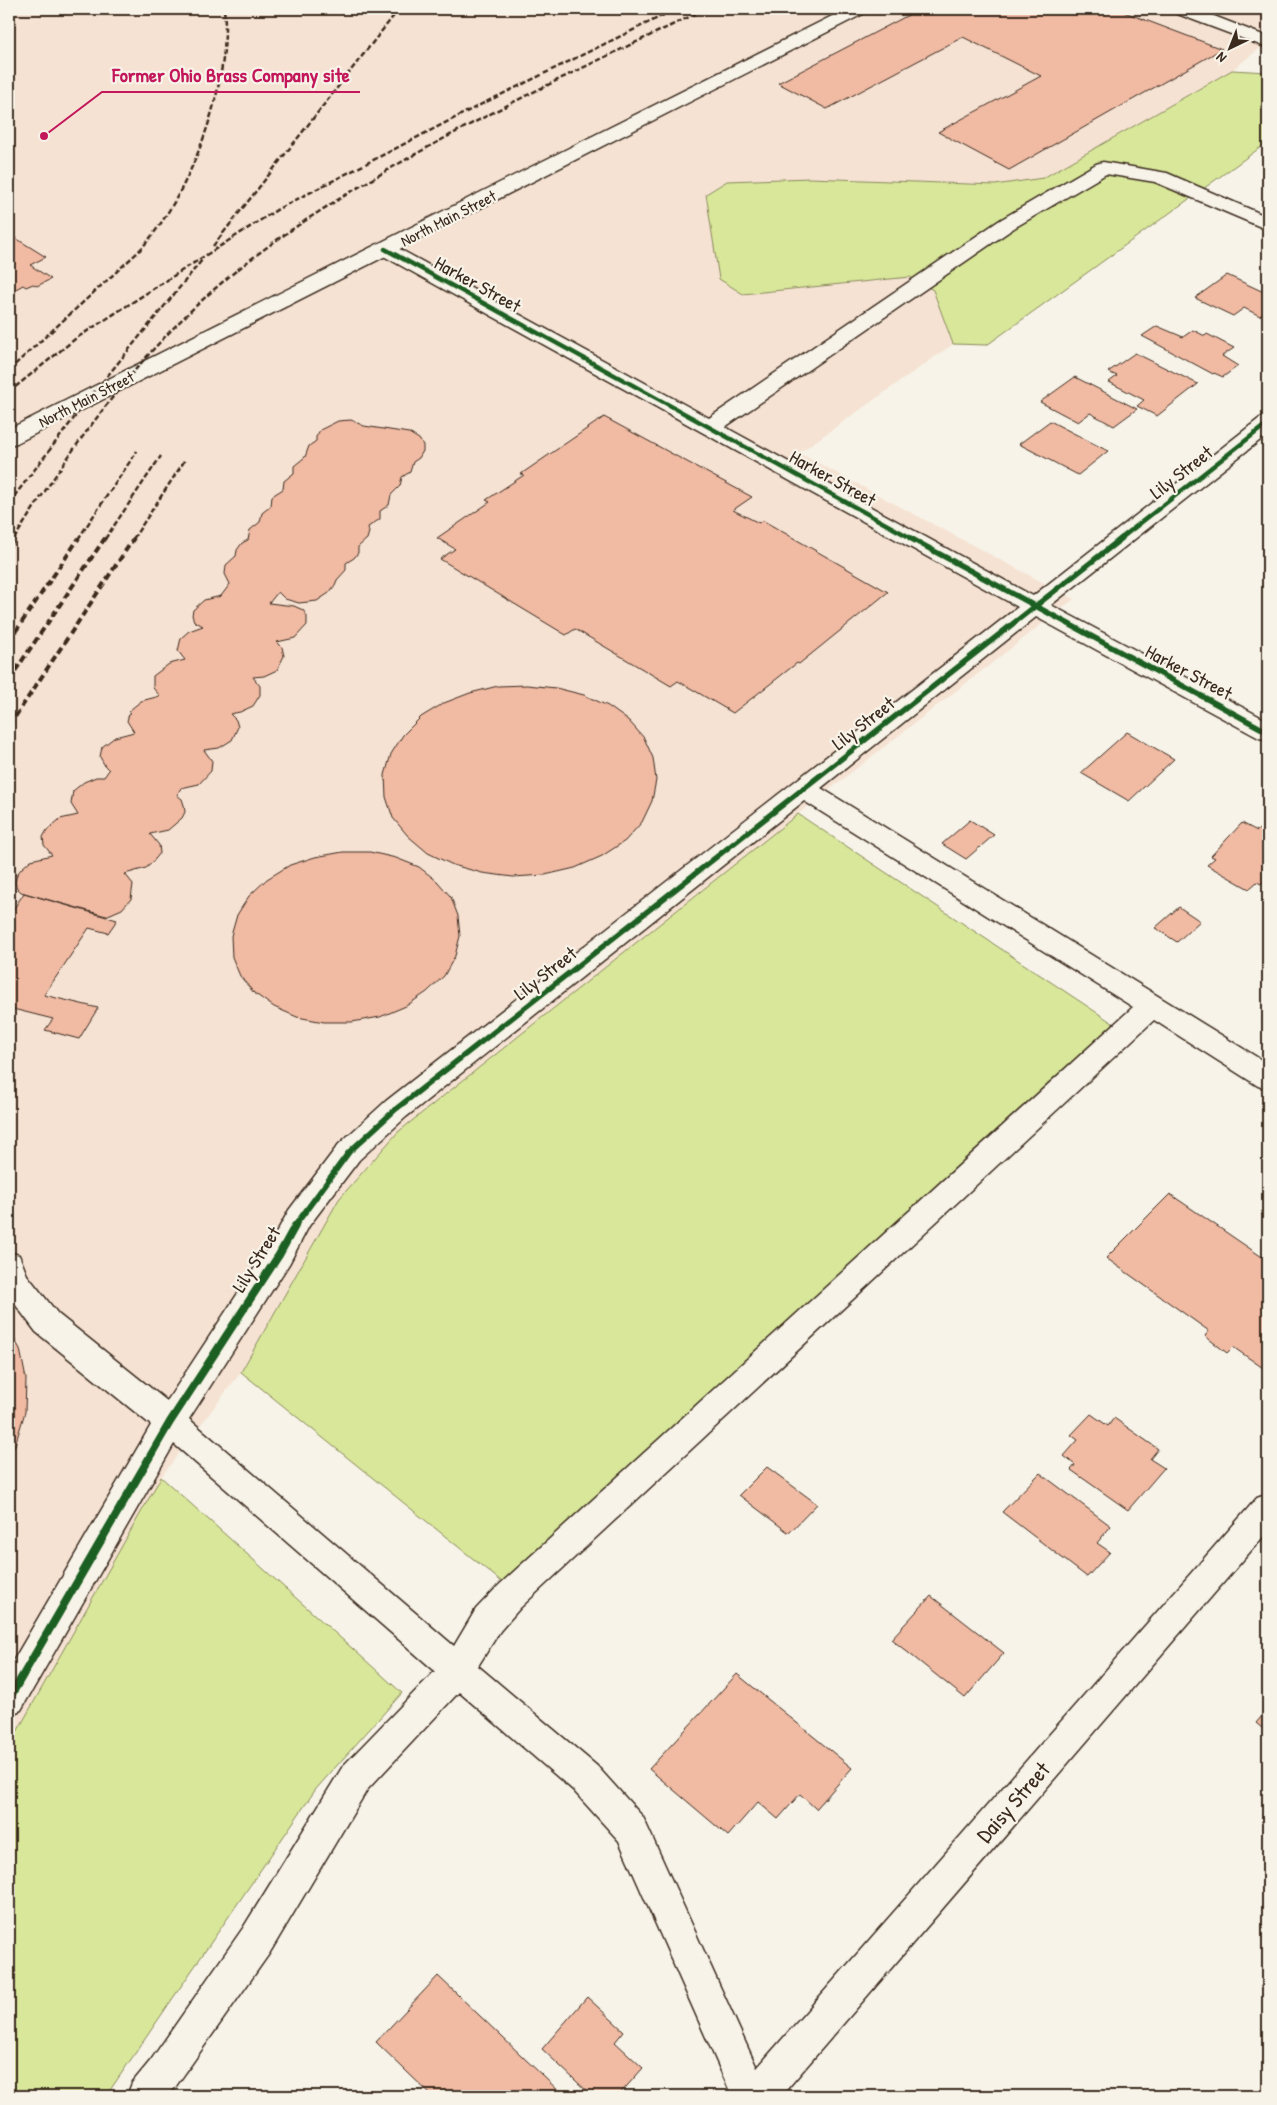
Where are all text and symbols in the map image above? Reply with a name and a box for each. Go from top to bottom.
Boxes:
north arrow [1204,22,1254,72]
text: N [1211,48,1230,67]
callout: Former Ohio Brass Company site [102,57,360,92]
text: Former Ohio Brass Company site [111,61,350,89]
street label: North Main Street [396,184,500,252]
street label: Harker Street [430,250,526,319]
street label: North Main Street [34,365,138,433]
street label: Lily Street [1144,439,1218,505]
street label: Harker Street [785,444,881,513]
street label: Harker Street [1141,638,1237,706]
street label: Lily Street [826,690,900,756]
street label: Lily Street [508,940,582,1006]
street label: Lily Street [226,1221,287,1297]
street label: Daisy Street [970,1755,1057,1849]

